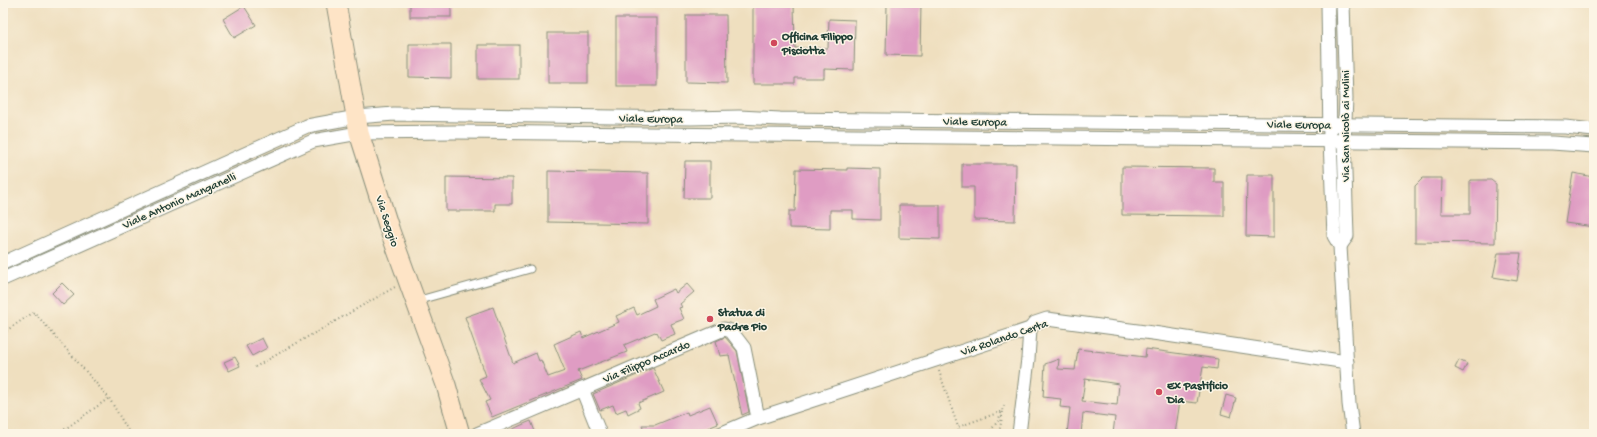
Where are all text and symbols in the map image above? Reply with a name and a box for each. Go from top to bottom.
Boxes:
place label: Officina Filippo Pisciotta [781,31,854,59]
marker: Officina Filippo Pisciotta [769,38,779,48]
street label: Via San Nicolò ai Mulini [1340,70,1354,183]
street label: Viale Europa [618,112,683,128]
street label: Viale Europa [942,115,1007,131]
street label: Viale Europa [1266,118,1331,134]
street label: Viale Antonio Manganelli [120,170,239,234]
street label: Via Seggio [371,193,401,249]
place label: Statua di Padre Pio [717,307,768,335]
marker: Statua di Padre Pio [705,314,715,324]
street label: Via Rolando Certa [958,317,1050,361]
street label: Via Filippo Accardo [600,338,692,388]
place label: Ex Pastificio Dia [1166,380,1229,408]
marker: Ex Pastificio Dia [1154,387,1164,397]

